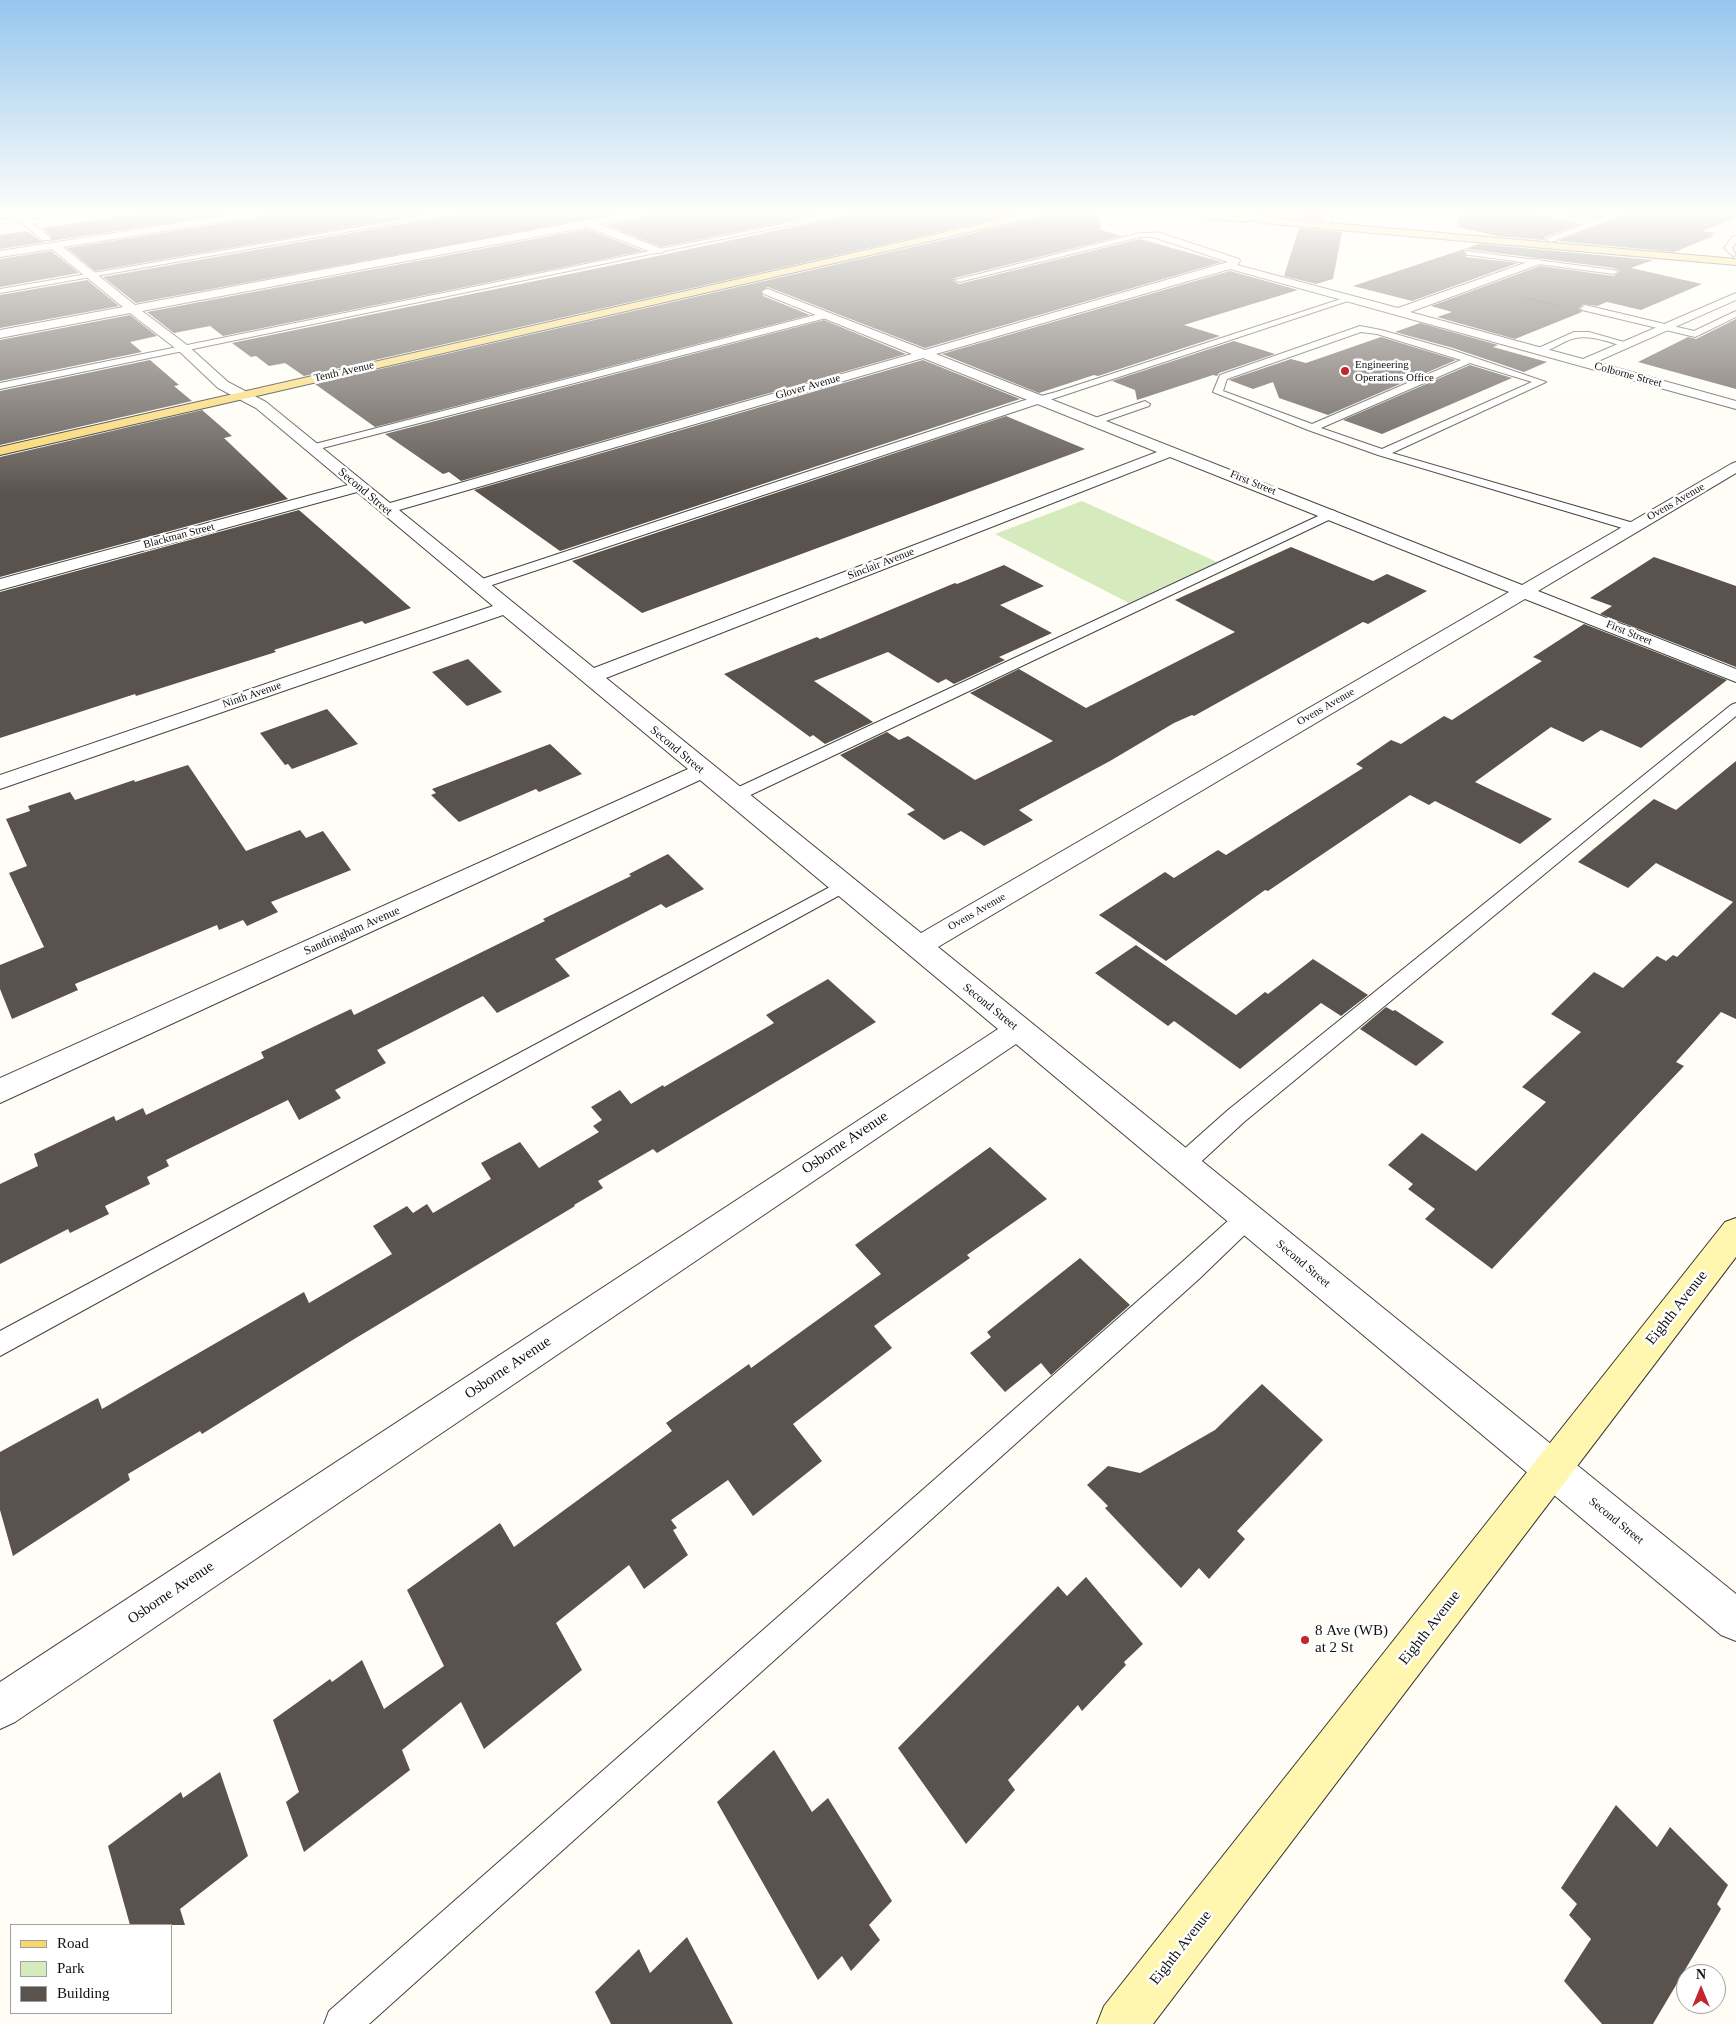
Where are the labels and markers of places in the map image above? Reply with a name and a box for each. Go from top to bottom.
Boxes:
place label: Engineering Operations Office [1355,358,1434,384]
marker: Engineering Operations Office [1339,365,1351,377]
place label: 8 Ave (WB) at 2 St [1315,1622,1388,1657]
marker: 8 Ave (WB) at 2 St [1299,1634,1311,1646]

